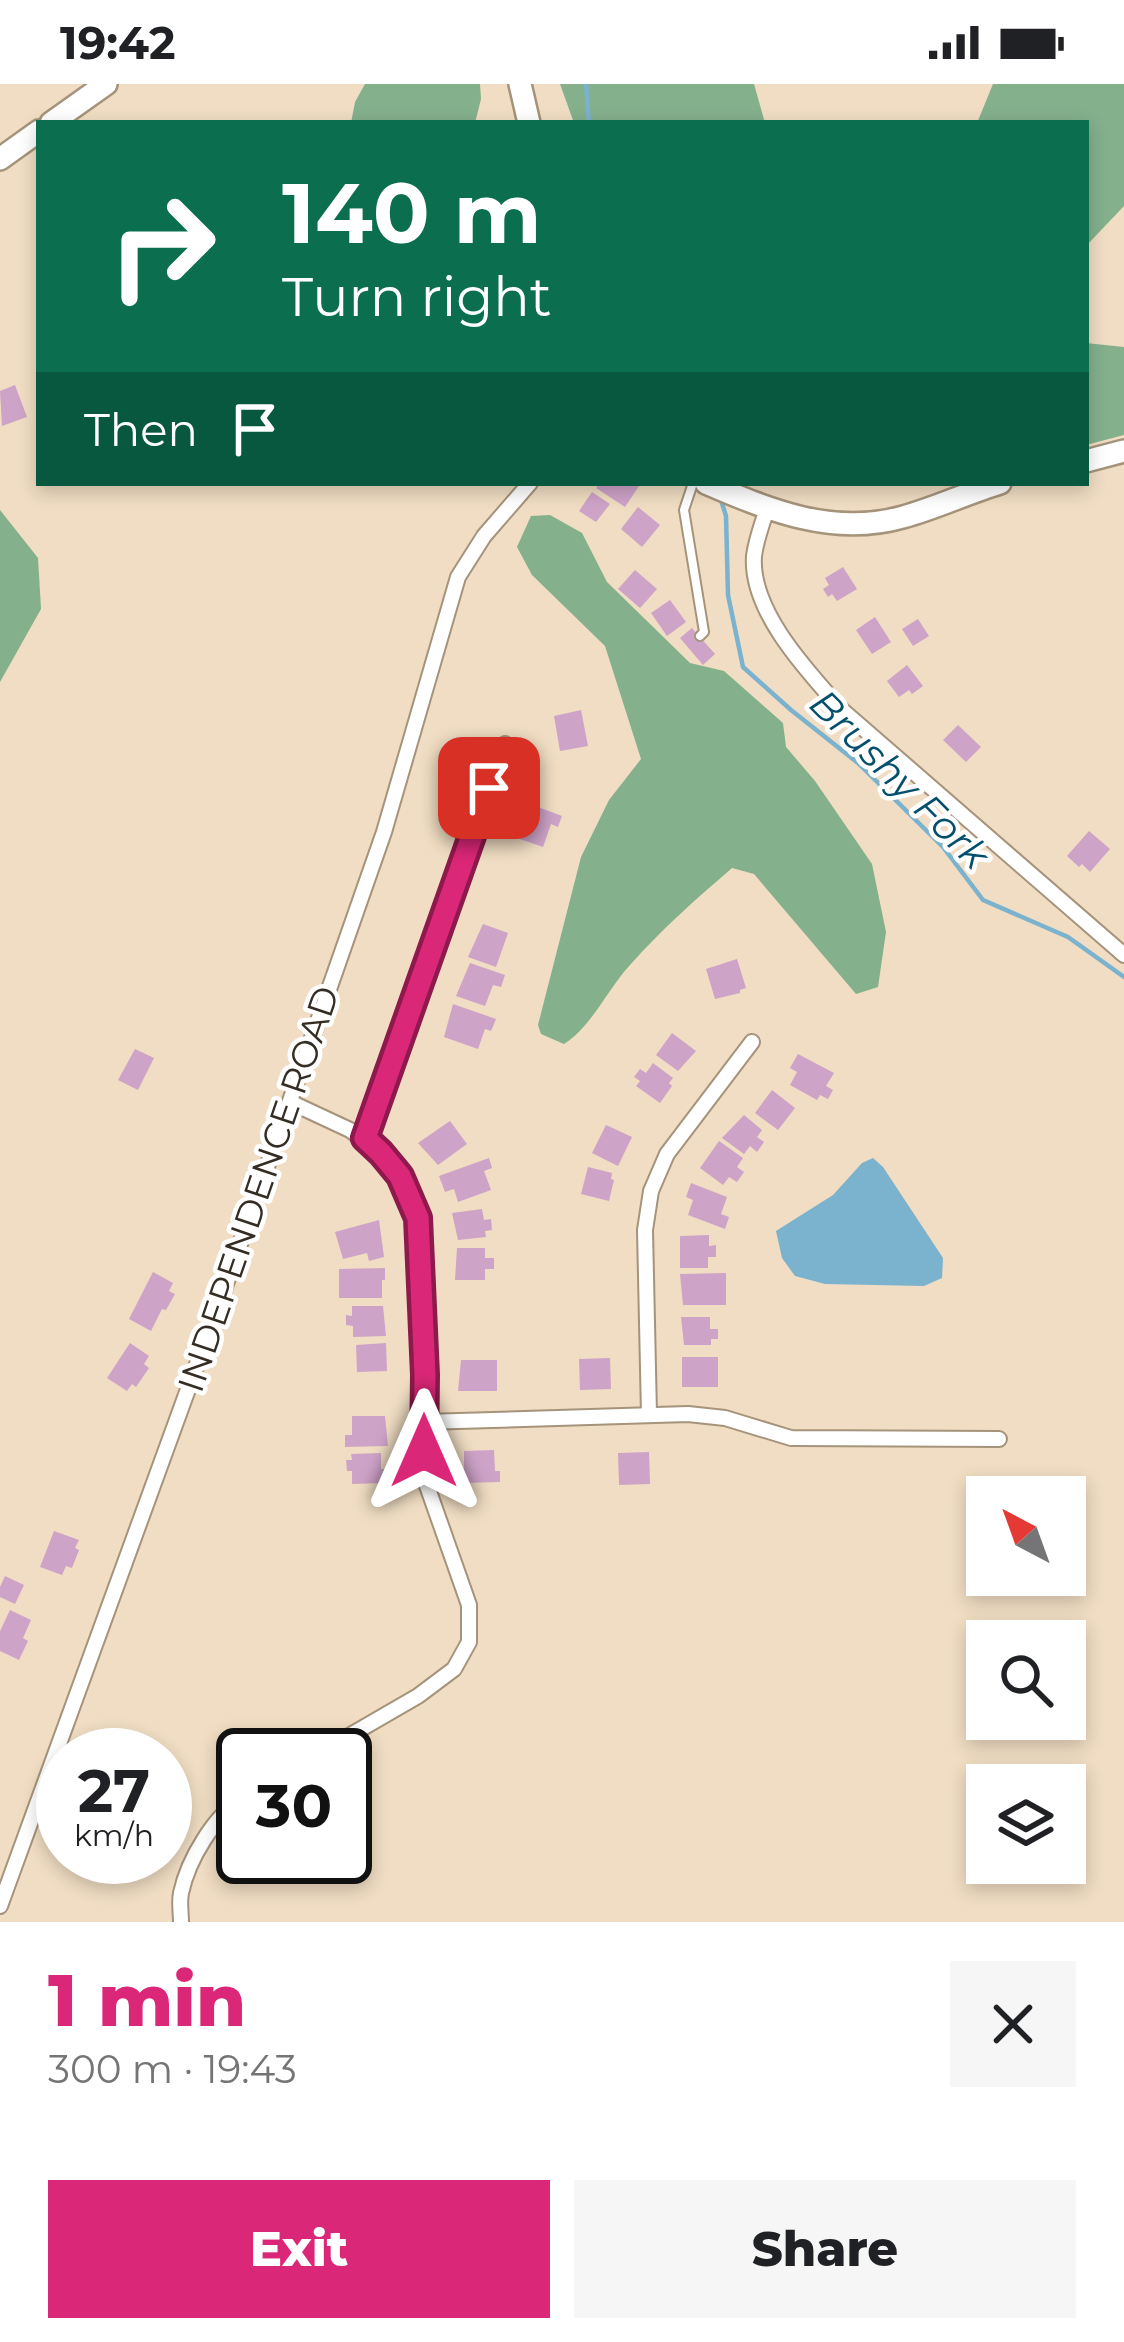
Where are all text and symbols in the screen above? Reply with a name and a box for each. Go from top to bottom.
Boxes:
text: 19:42 [60,15,176,70]
text: 140 m [282,162,542,264]
icon: right [84,168,240,324]
text: Turn right [282,264,552,330]
icon: arrive [222,396,288,462]
text: Then [84,402,198,457]
water label: Brushy Fork [800,679,1001,880]
pin [438,737,540,839]
icon: arrive [456,755,522,821]
street label: INDEPENDENCE ROAD [168,980,348,1398]
position arrow [361,1388,487,1514]
north arrow [966,1476,1086,1596]
map controls [966,1476,1086,1884]
button: search [966,1620,1086,1740]
speed limit sign: 30 [216,1728,372,1884]
text: 27 [78,1754,150,1827]
button: layers [966,1764,1086,1884]
text: km/h [74,1817,154,1854]
text: 1 min [48,1956,246,2044]
button: close [950,1961,1076,2087]
text: 300 m · 19:43 [48,2045,297,2093]
button: Exit [48,2180,550,2318]
button: Share [574,2180,1076,2318]

